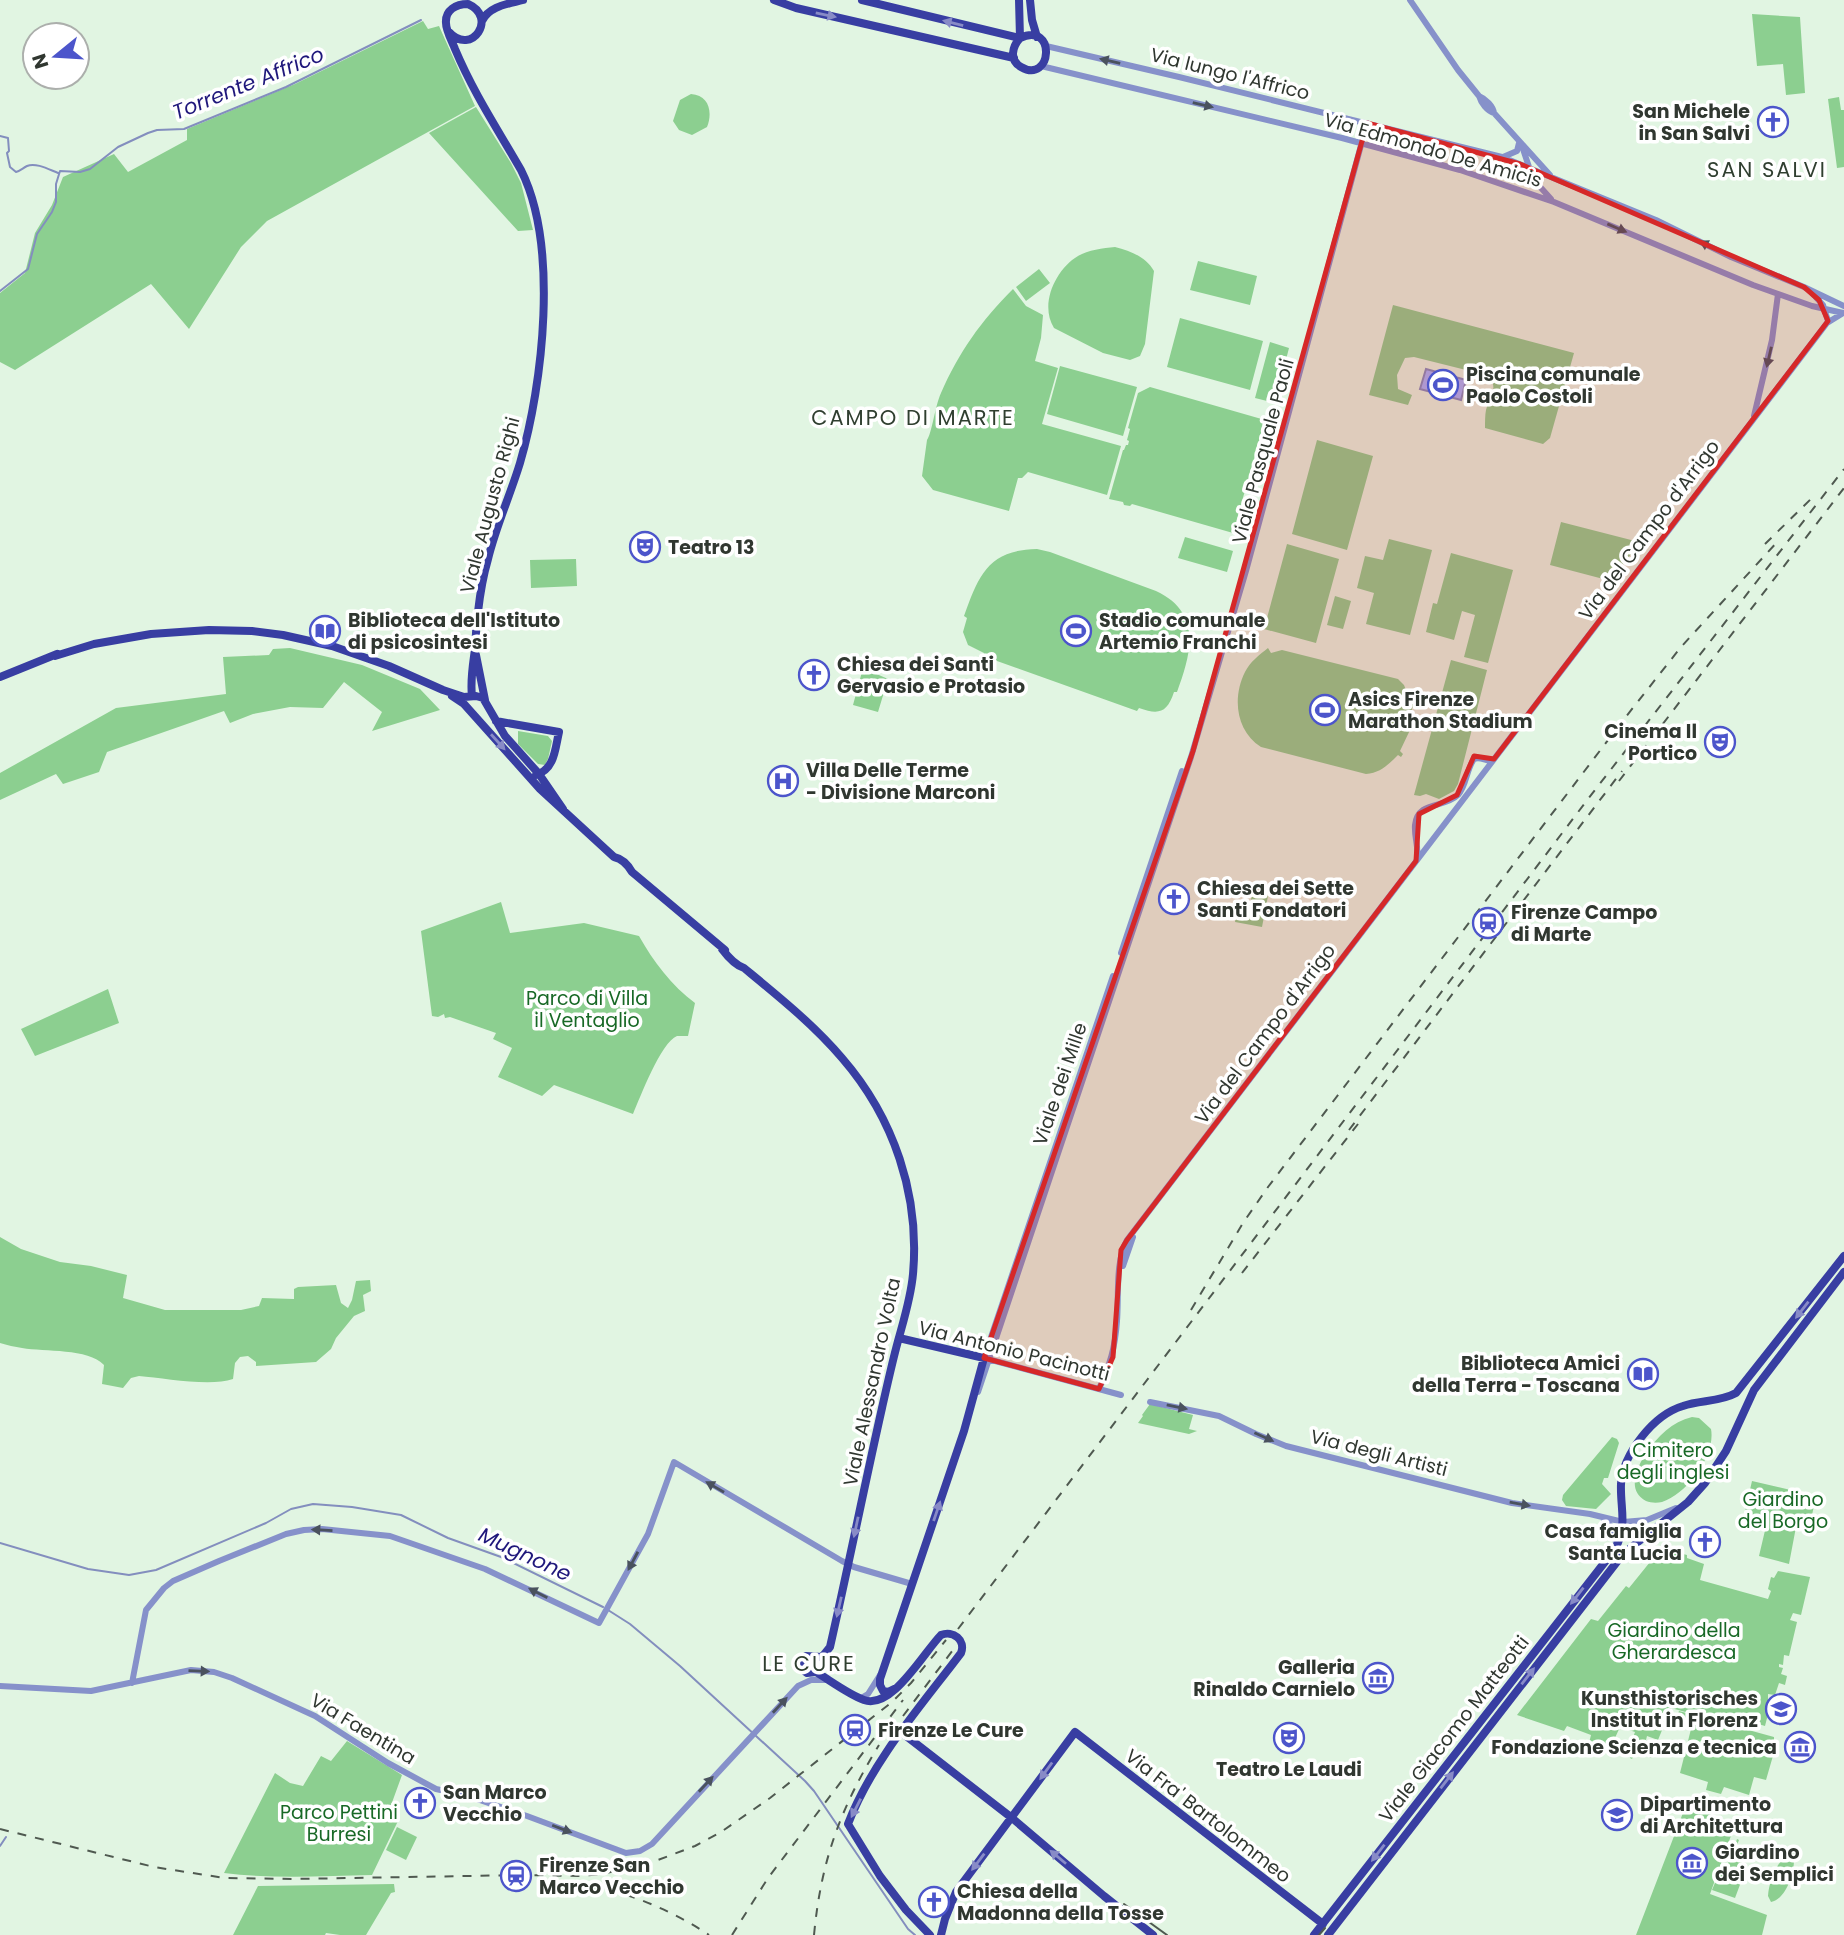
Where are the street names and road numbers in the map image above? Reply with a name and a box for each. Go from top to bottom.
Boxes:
street label: Via lungo l'Affrico [1148,41,1312,107]
street label: Via Edmondo De Amicis [1321,106,1545,194]
street label: Viale Pasquale Paoli [1225,356,1301,546]
street label: Viale Augusto Righi [453,414,527,596]
street label: Via del Campo d'Arrigo [1572,434,1726,626]
street label: Via del Campo d'Arrigo [1188,938,1342,1130]
street label: Viale dei Mille [1026,1019,1094,1149]
street label: Viale Alessandro Volta [837,1275,907,1489]
street label: Via Antonio Pacinotti [915,1314,1113,1388]
street label: Via degli Artisti [1308,1423,1450,1483]
street label: Viale Giacomo Matteotti [1373,1630,1535,1828]
street label: Via Faentina [305,1687,421,1771]
street label: Via Fra' Bartolommeo [1119,1743,1297,1889]

